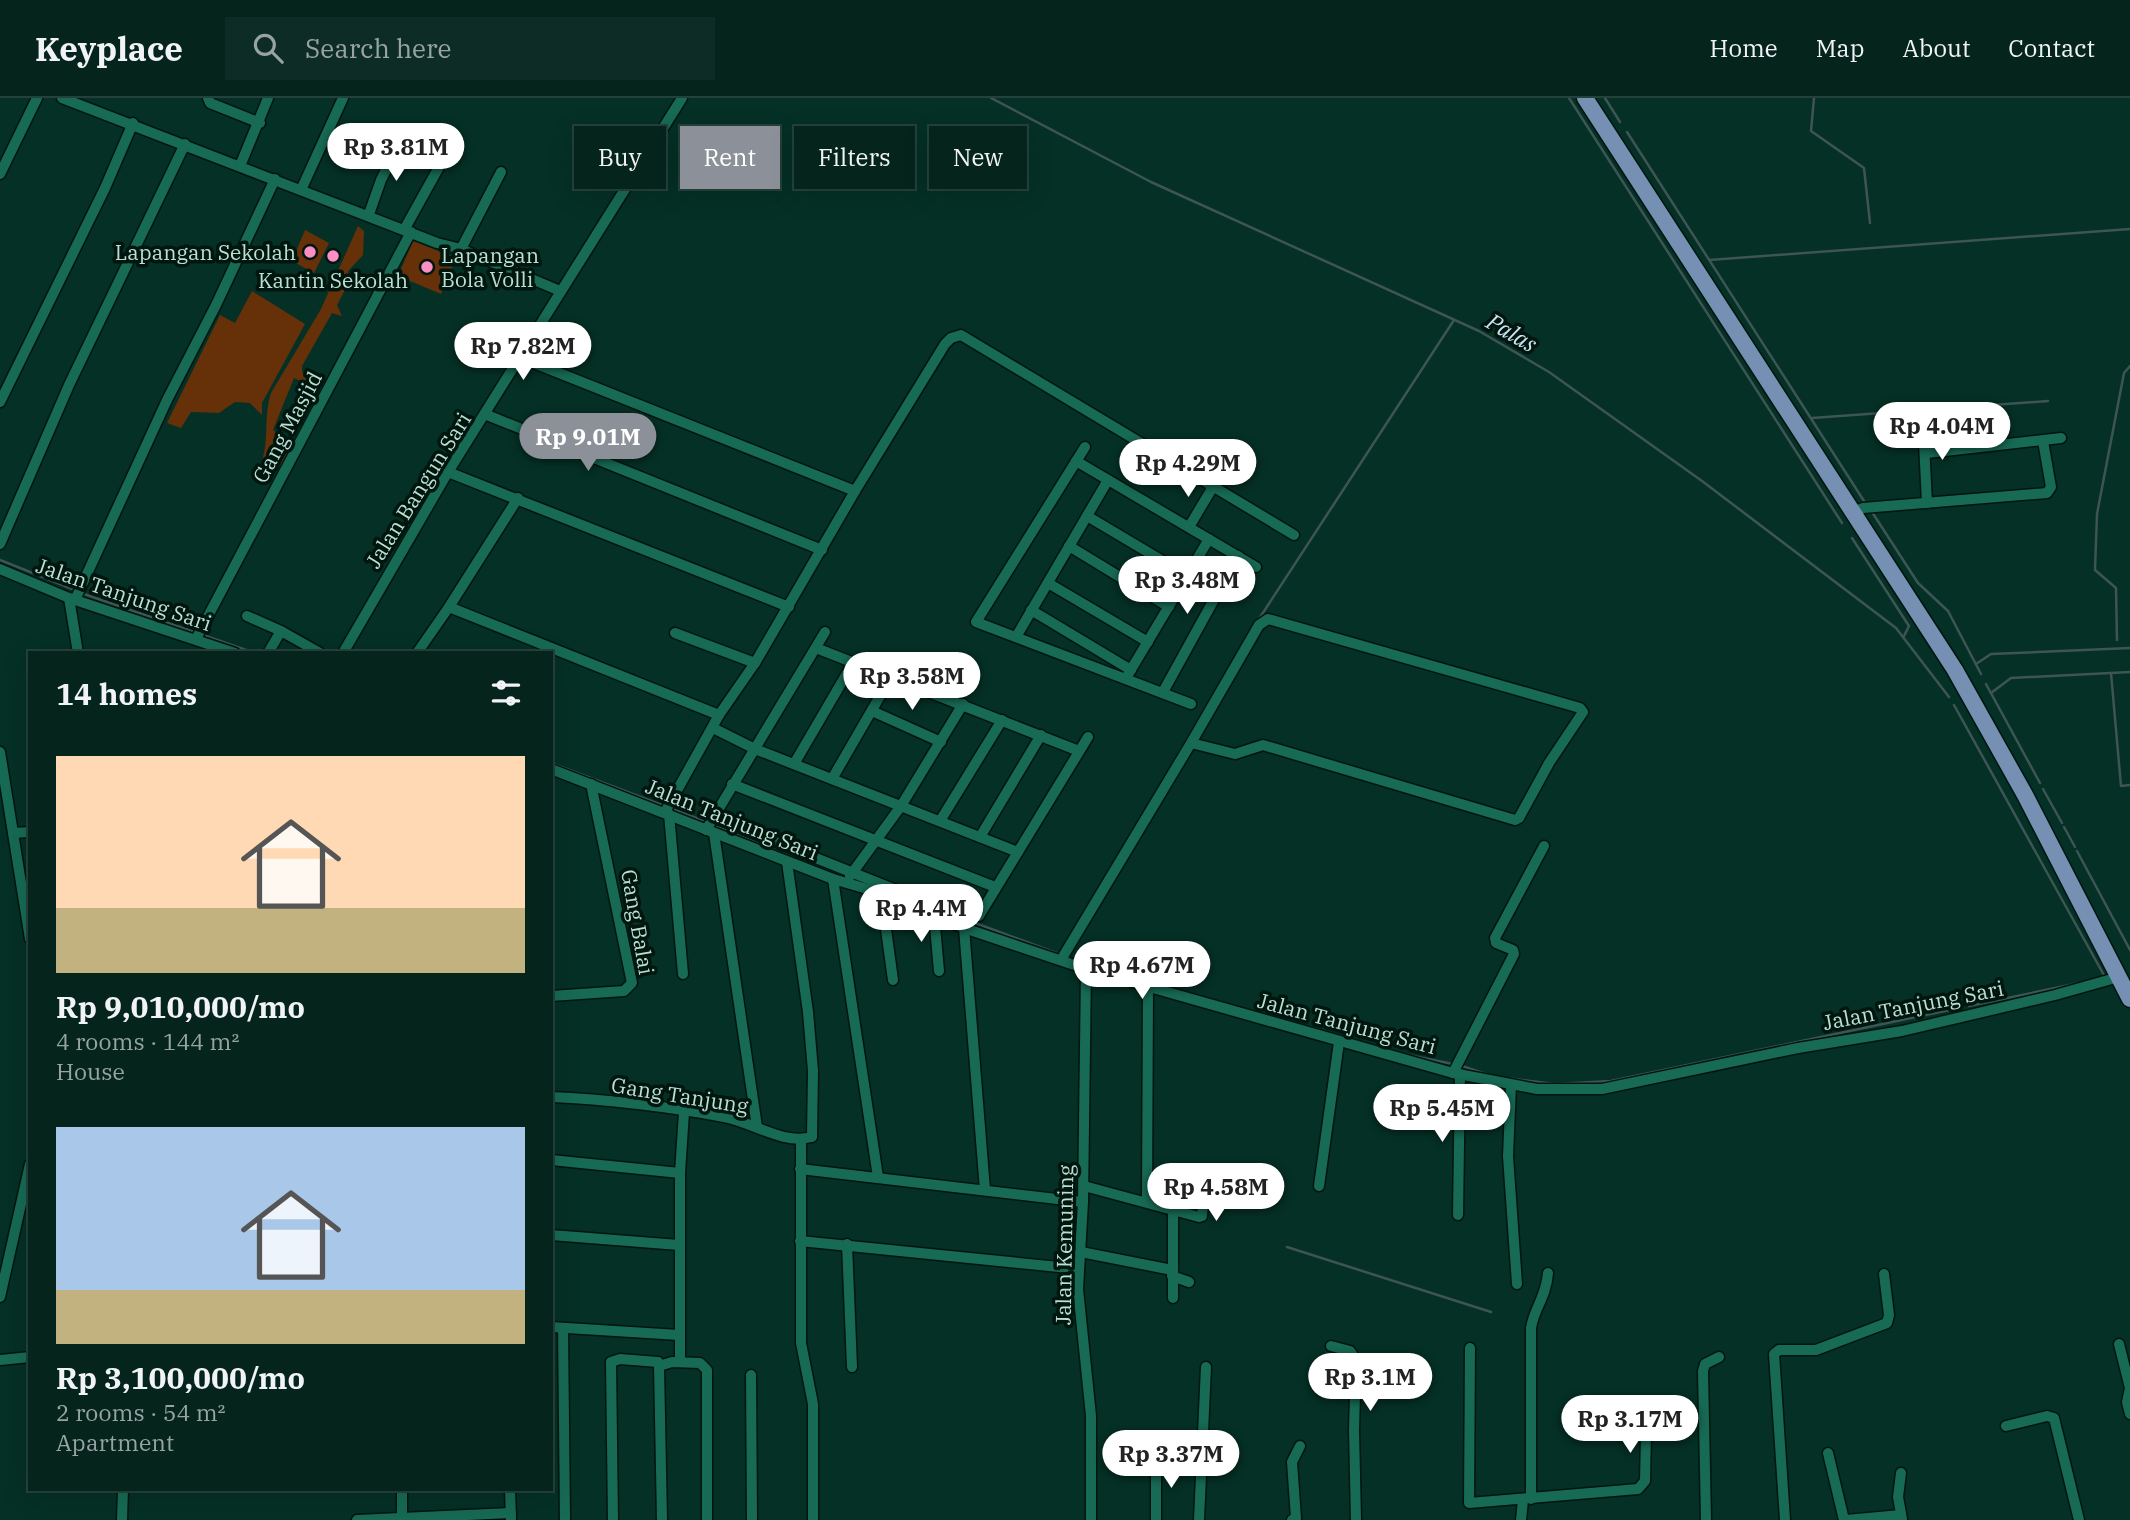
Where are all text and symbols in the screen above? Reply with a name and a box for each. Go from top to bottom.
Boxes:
search box [225,17,715,80]
text: Keyplace [35,27,183,70]
icon: search [249,29,287,67]
text: Search here [305,31,452,65]
text: Home [1710,32,1778,64]
text: Map [1816,32,1864,64]
text: About [1902,32,1970,64]
text: Contact [2008,32,2095,64]
pin: Rp 3.81M [324,123,468,183]
chip: Buy [574,126,666,189]
chip: Rent [680,126,780,189]
chip: Filters [794,126,915,189]
chip: New [929,126,1027,189]
text: Rp 3.81M [343,131,449,161]
place label: Lapangan Sekolah [115,238,296,266]
place label: Lapangan Bola Volli [441,241,539,293]
marker: Lapangan Sekolah [302,244,318,260]
marker: Kantin Sekolah [325,248,341,264]
marker: Lapangan Bola Volli [419,259,435,275]
place label: Kantin Sekolah [258,266,408,294]
water label: Palas [1481,305,1543,359]
pin: Rp 7.82M [451,322,595,382]
text: Rp 7.82M [470,330,576,360]
street label: Gang Masjid [246,366,328,488]
pin: Rp 4.04M [1870,402,2014,462]
street label: Jalan Bangun Sari [359,407,477,573]
text: Rp 4.04M [1889,410,1995,440]
pin: Rp 9.01M [516,414,660,473]
text: Rp 9.01M [535,421,641,451]
pin: Rp 4.29M [1116,440,1260,499]
text: Rp 4.29M [1135,447,1241,477]
street label: Jalan Tanjung Sari [33,551,215,637]
pin: Rp 3.48M [1115,556,1259,616]
text: Rp 3.48M [1134,564,1240,594]
pin: Rp 3.58M [840,652,984,712]
text: Rp 3.58M [859,660,965,690]
text: 14 homes [56,674,197,713]
icon: filters [487,674,525,712]
street label: Jalan Tanjung Sari [642,772,822,866]
icon: home [228,801,354,927]
street label: Gang Balai [615,867,661,977]
pin: Rp 4.4M [856,884,986,944]
text: Rp 4.4M [875,892,967,922]
pin: Rp 4.67M [1070,942,1214,1001]
text: Rp 4.67M [1089,949,1195,979]
street label: Jalan Tanjung Sari [1820,974,2006,1036]
street label: Jalan Tanjung Sari [1255,986,1439,1060]
text: Rp 9,010,000/mo [56,987,305,1026]
text: 4 rooms · 144 m² [56,1026,239,1056]
text: House [56,1056,125,1086]
street label: Gang Tanjung [609,1070,751,1120]
pin: Rp 5.45M [1370,1084,1514,1144]
text: Rp 5.45M [1389,1092,1495,1122]
street label: Jalan Kemuning [1049,1164,1079,1325]
pin: Rp 4.58M [1144,1164,1288,1223]
text: Rp 4.58M [1163,1171,1269,1201]
icon: home [228,1172,354,1298]
pin: Rp 3.1M [1305,1354,1435,1413]
text: Rp 3,100,000/mo [56,1358,305,1397]
text: Rp 3.1M [1324,1361,1416,1391]
pin: Rp 3.17M [1558,1396,1702,1455]
text: 2 rooms · 54 m² [56,1397,226,1427]
text: Rp 3.17M [1577,1403,1683,1433]
text: Apartment [56,1427,174,1457]
pin: Rp 3.37M [1099,1430,1243,1490]
text: Rp 3.37M [1118,1438,1224,1468]

